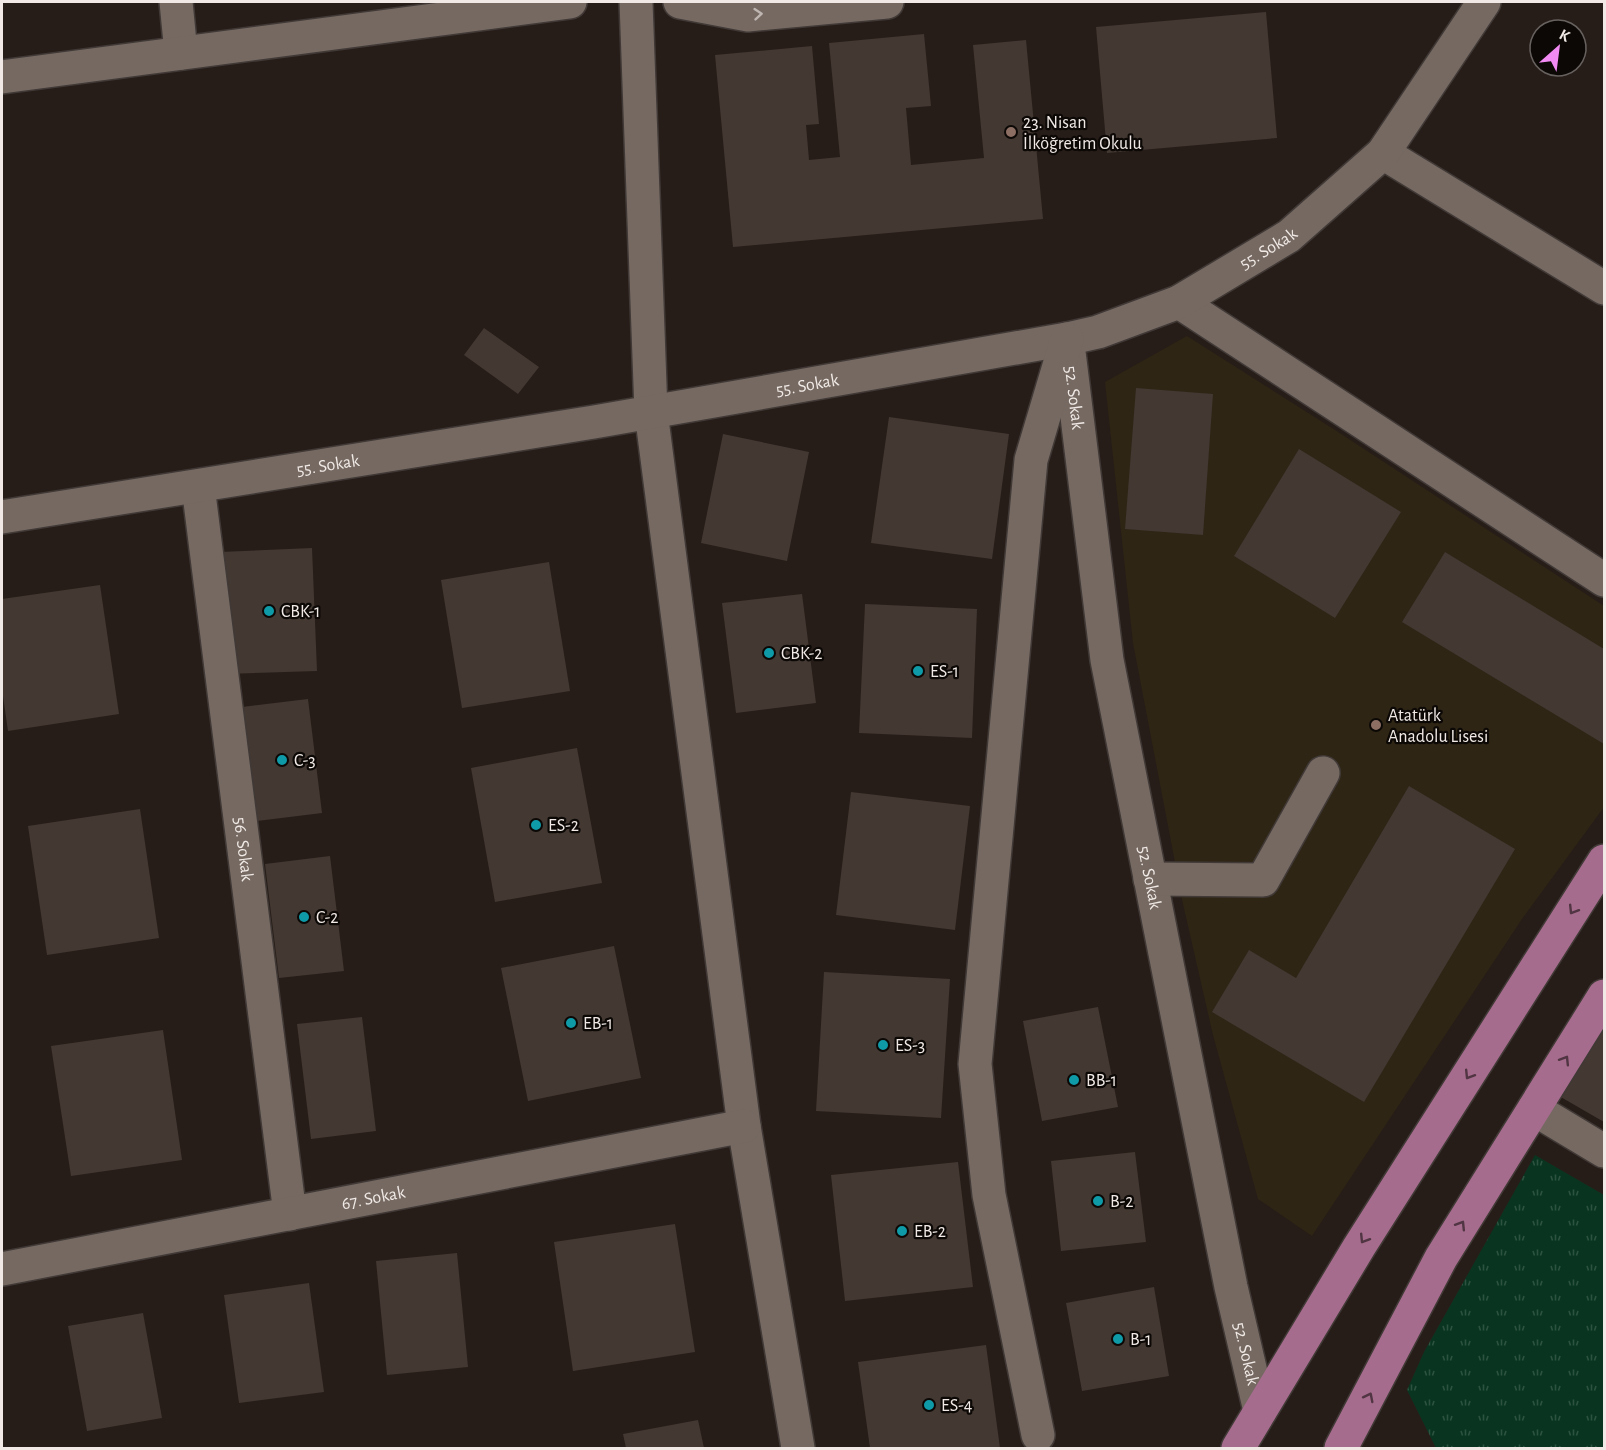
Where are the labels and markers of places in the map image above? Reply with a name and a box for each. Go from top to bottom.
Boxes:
place label: 23. Nisan İlköğretim Okulu [1023,114,1142,153]
marker: 23. Nisan İlköğretim Okulu [1004,125,1018,139]
place label: CBK-1 [281,603,321,621]
marker: CBK-1 [262,604,276,618]
place label: CBK-2 [781,645,823,663]
marker: CBK-2 [762,646,776,660]
place label: ES-1 [930,663,959,681]
marker: ES-1 [911,664,925,678]
place label: Atatürk Anadolu Lisesi [1388,707,1488,746]
marker: Atatürk Anadolu Lisesi [1369,718,1383,732]
place label: C-3 [294,752,316,770]
marker: C-3 [275,753,289,767]
place label: ES-2 [548,817,579,835]
marker: ES-2 [529,818,543,832]
place label: C-2 [316,909,339,927]
marker: C-2 [297,910,311,924]
place label: EB-1 [583,1015,613,1033]
marker: EB-1 [564,1016,578,1030]
place label: ES-3 [895,1037,925,1055]
marker: ES-3 [876,1038,890,1052]
place label: BB-1 [1086,1072,1117,1090]
marker: BB-1 [1067,1073,1081,1087]
place label: B-2 [1110,1193,1133,1211]
marker: B-2 [1091,1194,1105,1208]
place label: EB-2 [914,1223,946,1241]
marker: EB-2 [895,1224,909,1238]
place label: B-1 [1130,1331,1151,1349]
marker: B-1 [1111,1332,1125,1346]
place label: ES-4 [941,1397,973,1415]
marker: ES-4 [922,1398,936,1412]

